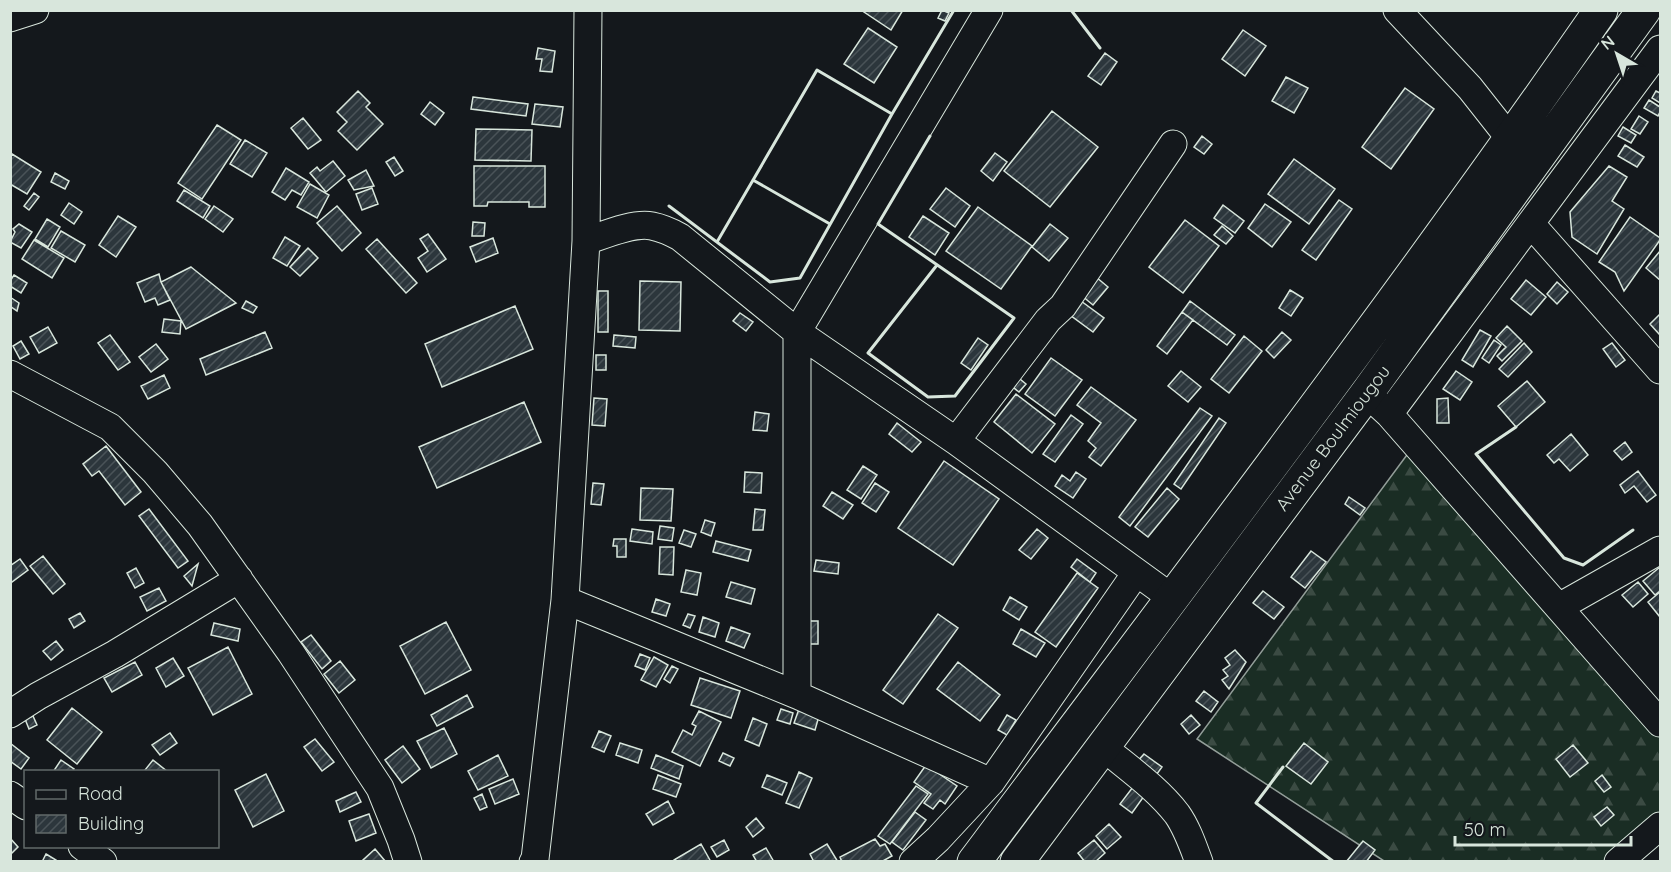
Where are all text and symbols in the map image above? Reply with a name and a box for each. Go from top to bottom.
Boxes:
north arrow [1587,24,1647,84]
text: N [1597,31,1618,54]
street label: Avenue Boulmiougou [1270,360,1395,515]
legend [24,770,219,848]
text: Road [78,782,123,805]
scale bar [1455,809,1630,847]
text: Building [78,812,144,835]
text: 50 m [1464,818,1506,841]

